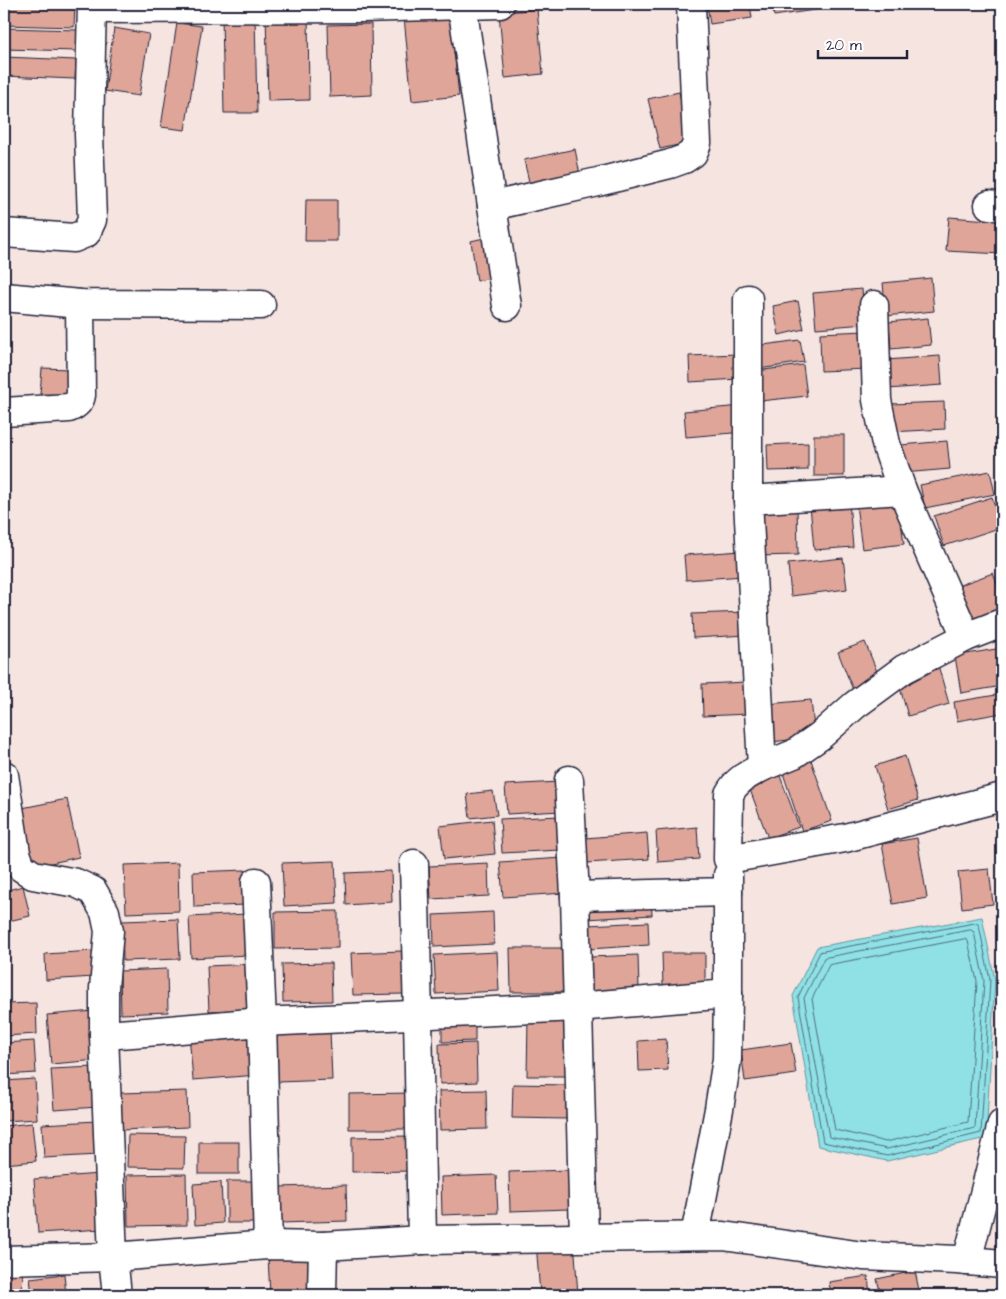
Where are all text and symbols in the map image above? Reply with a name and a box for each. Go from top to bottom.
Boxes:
scale bar [818,28,907,60]
text: 20 m [826,35,862,56]

